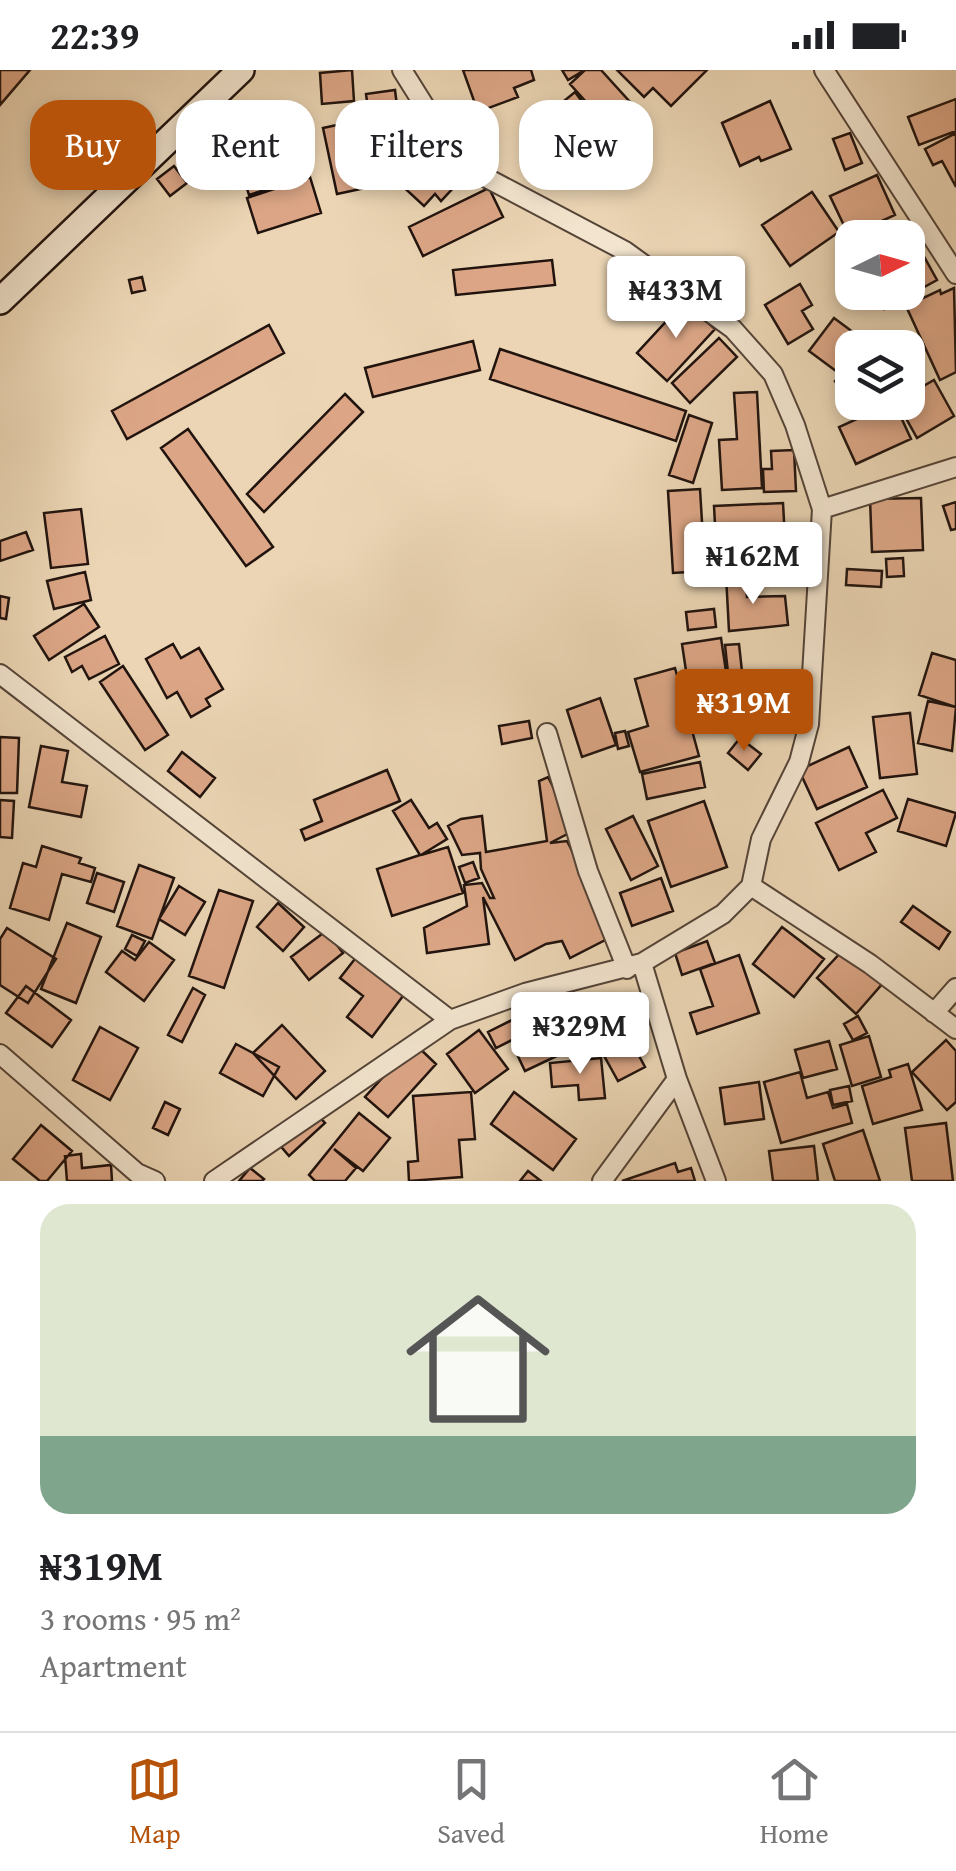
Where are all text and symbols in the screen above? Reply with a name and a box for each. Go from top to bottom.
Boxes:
text: 22:39 [50,7,140,63]
chip: Buy [30,100,156,190]
chip: Rent [176,100,315,190]
chip: Filters [335,100,499,190]
chip: New [519,100,653,190]
north arrow [835,220,925,310]
map controls [835,220,925,420]
pin: ₦433M [606,256,746,341]
text: ₦433M [629,265,723,312]
button: layers [835,330,925,420]
pin: ₦162M [683,522,823,607]
text: ₦162M [706,531,800,578]
pin: ₦319M [674,669,814,754]
text: ₦319M [697,678,791,725]
pin: ₦329M [510,992,650,1077]
text: ₦329M [533,1001,627,1048]
icon: home [388,1269,568,1449]
text: ₦319M [40,1534,163,1595]
text: 3 rooms · 95 m² [40,1595,241,1642]
text: Apartment [40,1642,187,1689]
tab: Map [127,1752,182,1853]
tab: Saved [437,1752,505,1853]
tab: Home [760,1752,829,1853]

